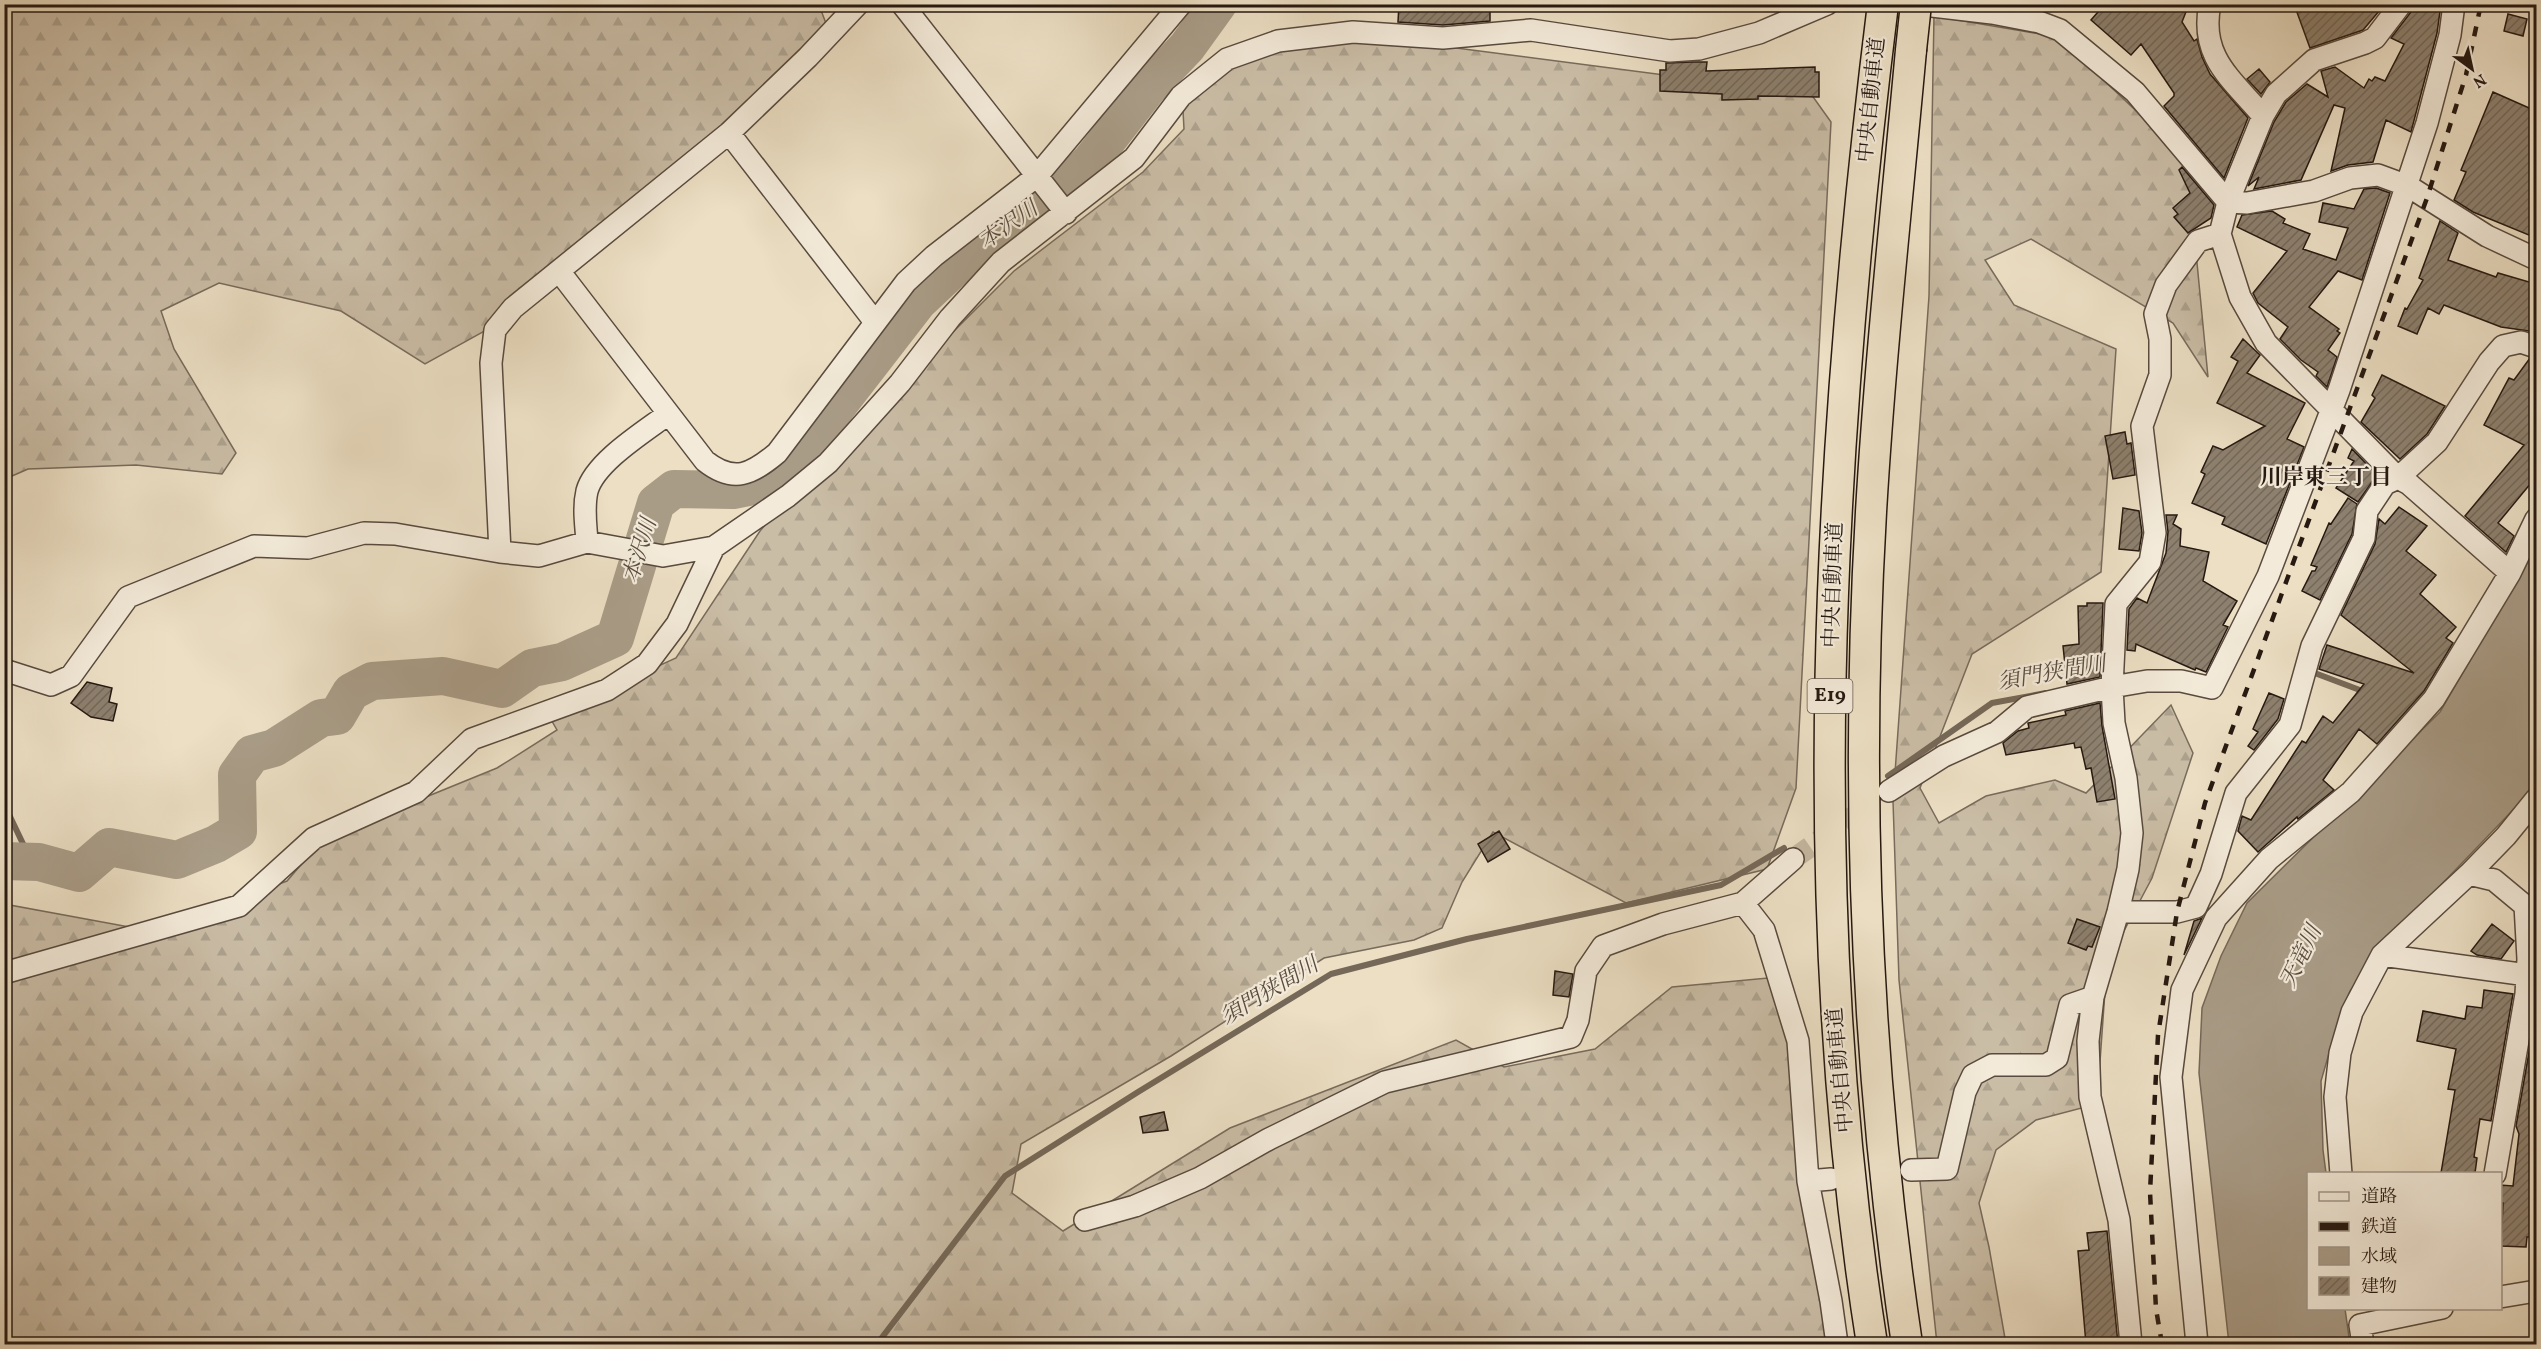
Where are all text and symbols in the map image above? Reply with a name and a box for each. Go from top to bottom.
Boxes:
street label: 中央自動車道 [1851,36,1893,164]
north arrow [2442,39,2502,99]
text: N [2468,68,2490,92]
water label: 本沢川 [973,193,1047,258]
district label: 川岸東三丁目 [2260,463,2392,494]
water label: 本沢川 [617,513,666,587]
street label: 中央自動車道 [1817,522,1851,648]
water label: 須門狭間川 [1995,649,2111,699]
road number: E19 [1808,679,1852,713]
water label: 天竜川 [2274,919,2331,993]
water label: 須門狭間川 [1215,949,1327,1034]
street label: 中央自動車道 [1821,1006,1861,1134]
legend [2307,1172,2502,1310]
text: 道路 [2361,1185,2397,1210]
text: 鉄道 [2361,1215,2397,1240]
text: 水域 [2361,1245,2397,1270]
text: 建物 [2361,1275,2397,1300]

